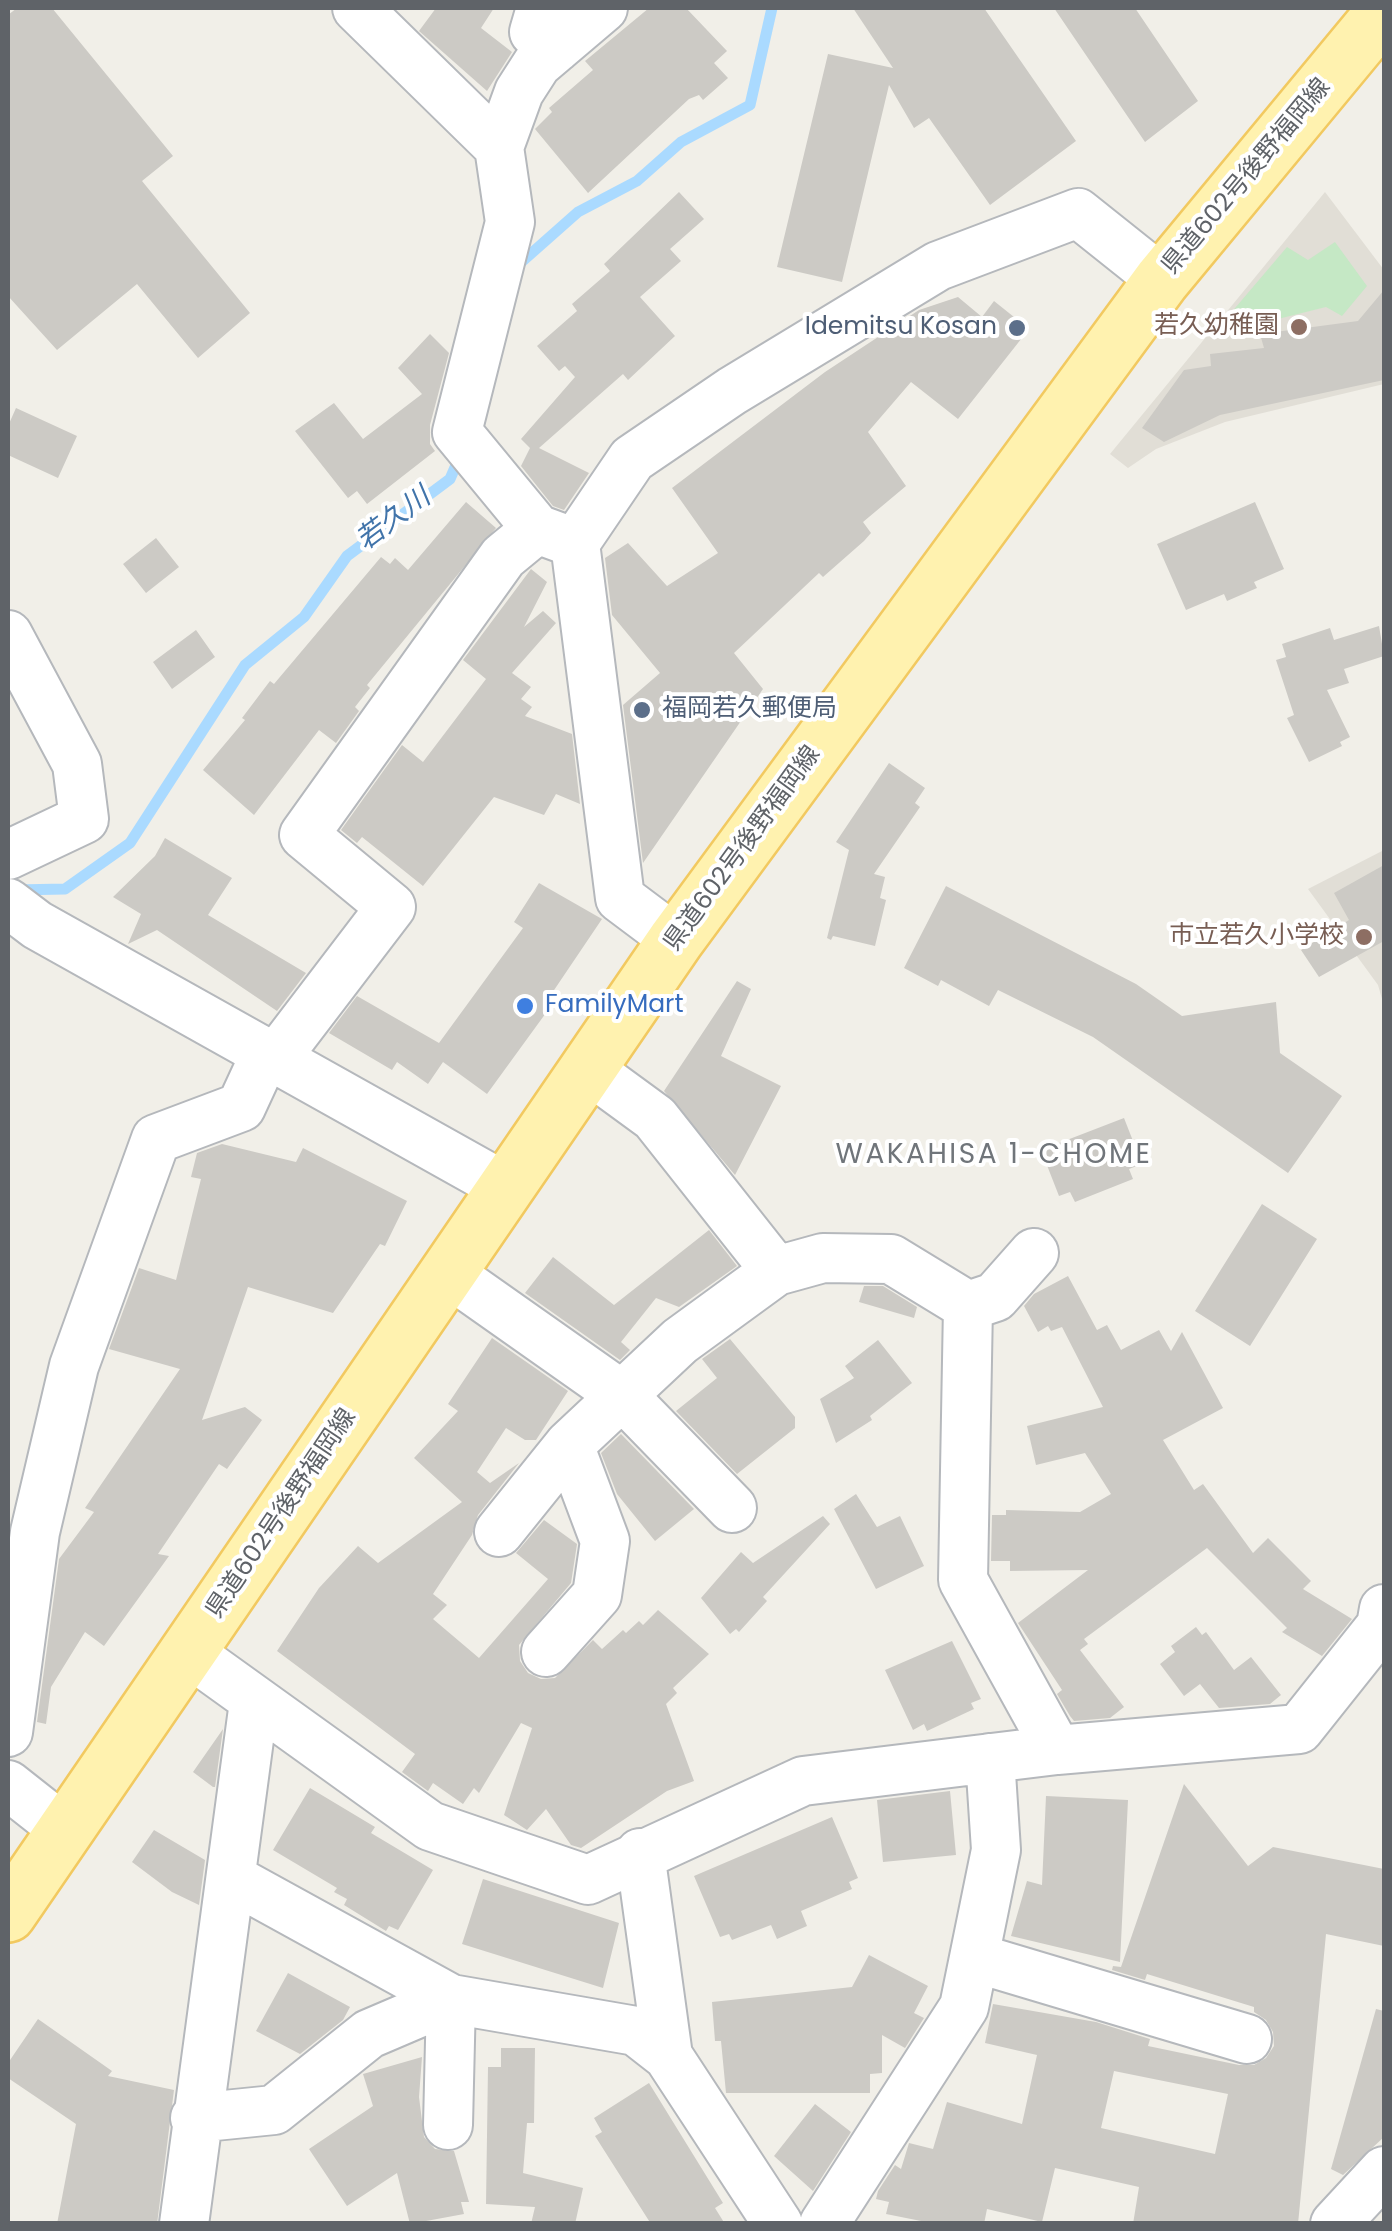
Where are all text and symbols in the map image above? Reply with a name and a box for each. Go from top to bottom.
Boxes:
street label: 県道602号後野福岡線 [1156,73,1338,281]
place label: 若久幼稚園 [1154,312,1279,342]
place label: Idemitsu Kosan [805,313,997,343]
marker: 若久幼稚園 [1288,316,1310,338]
marker: Idemitsu Kosan [1006,317,1028,339]
water label: 若久川 [350,481,438,559]
place label: 福岡若久郵便局 [662,695,837,725]
marker: 福岡若久郵便局 [631,699,653,721]
street label: 県道602号後野福岡線 [659,741,827,957]
place label: 市立若久小学校 [1169,922,1344,952]
marker: 市立若久小学校 [1353,926,1375,948]
place label: FamilyMart [545,991,683,1021]
marker: FamilyMart [514,995,536,1017]
district label: WAKAHISA 1-CHOME [836,1139,1152,1173]
street label: 県道602号後野福岡線 [201,1404,363,1624]

